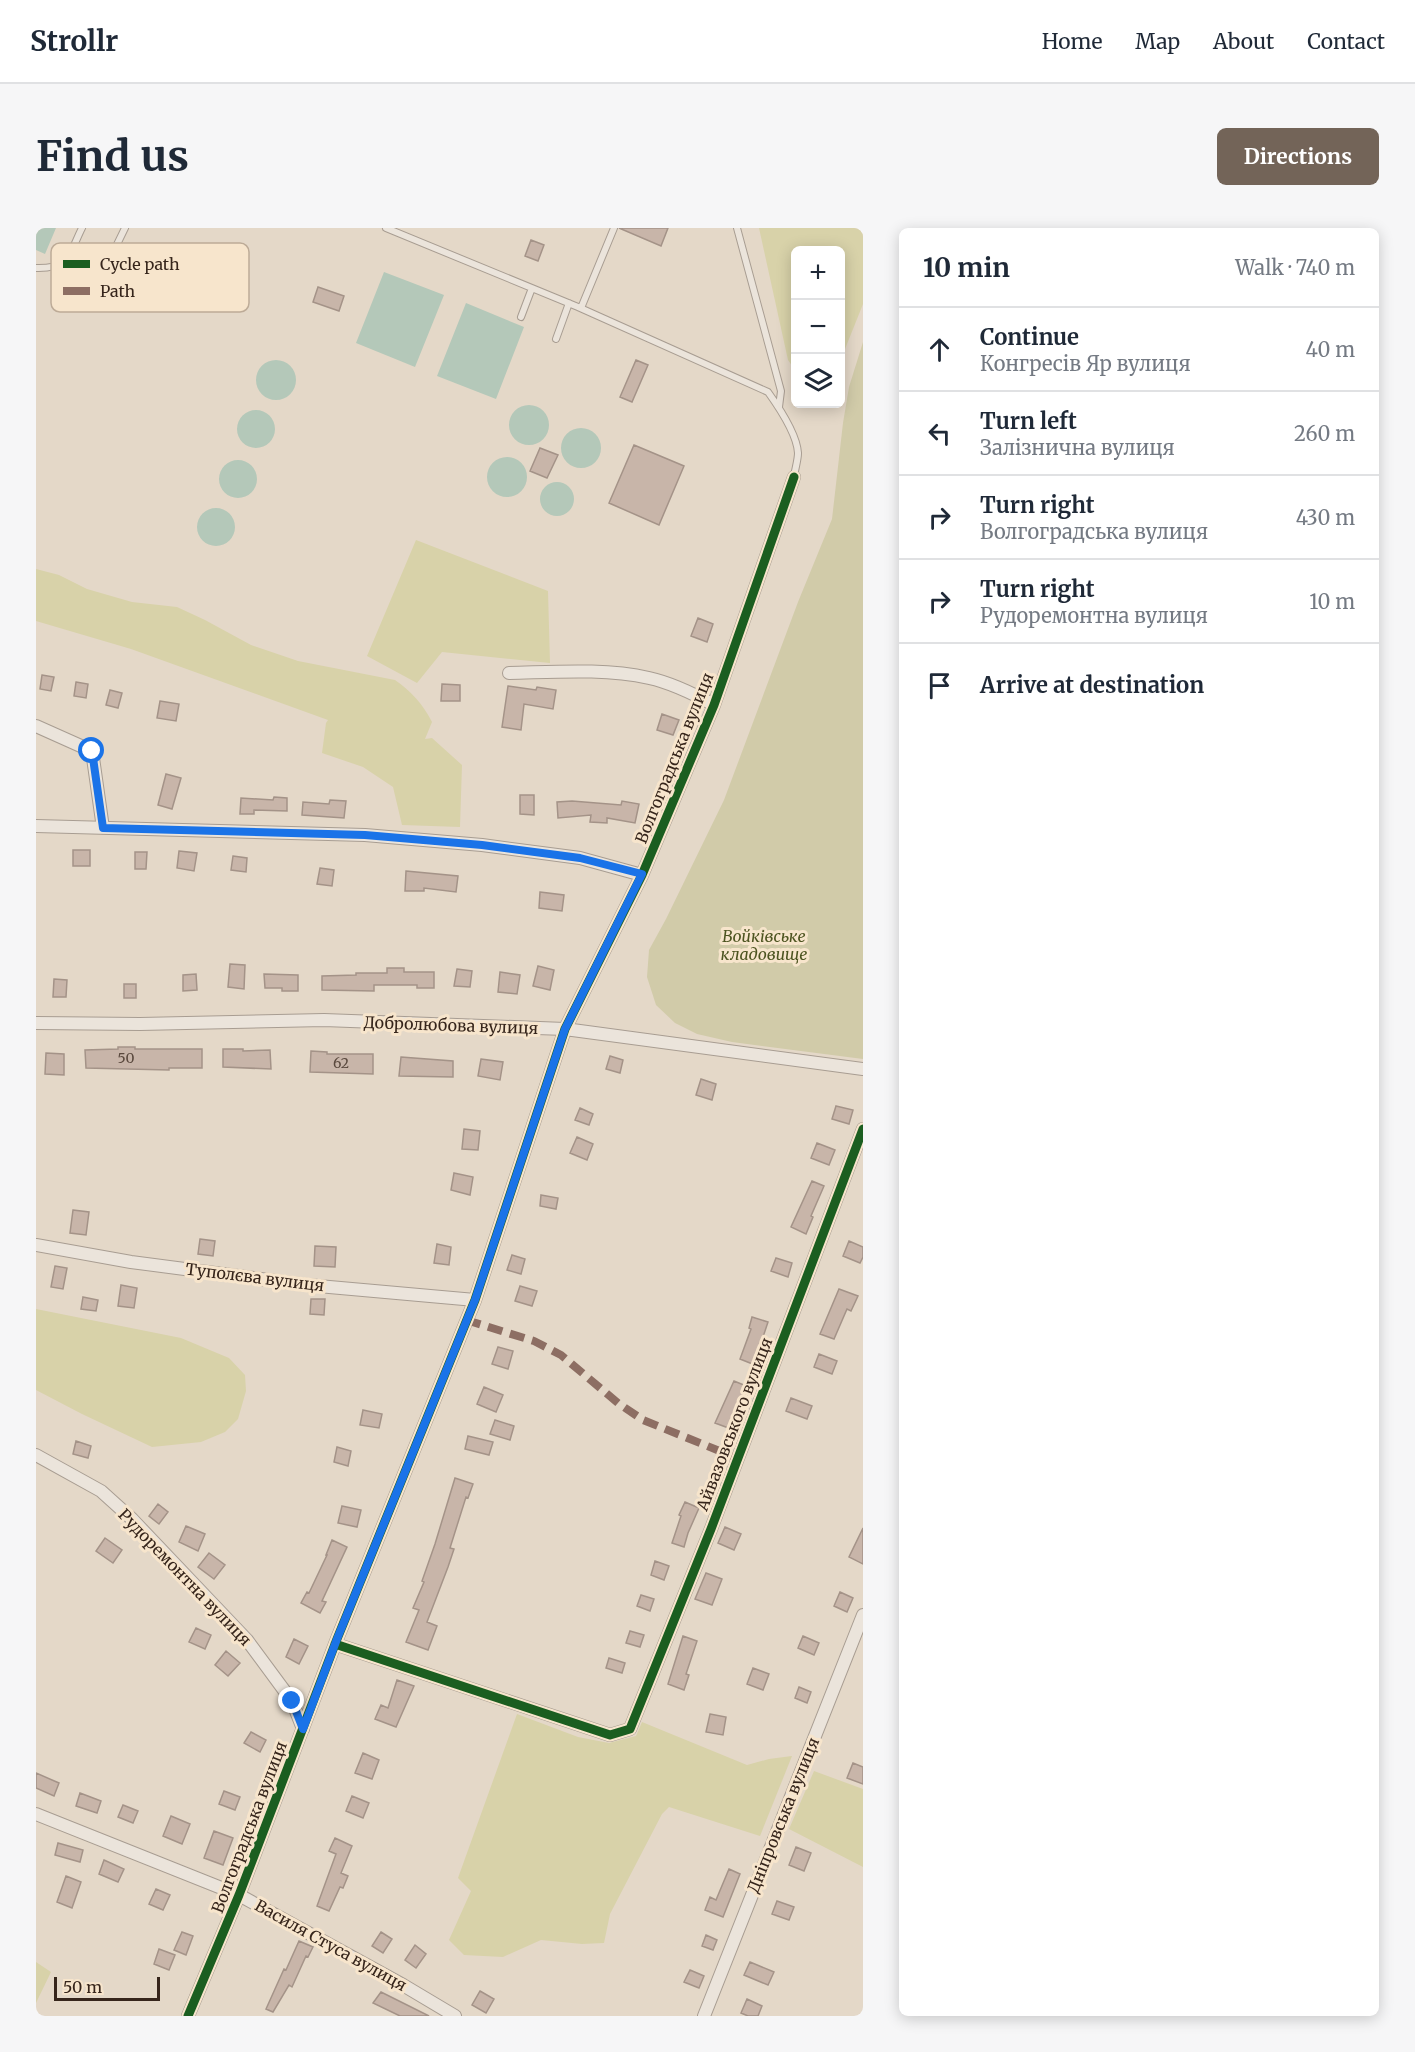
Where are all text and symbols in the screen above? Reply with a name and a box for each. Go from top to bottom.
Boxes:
text: Strollr [30,23,118,59]
text: Home [1042,28,1102,55]
text: Map [1135,28,1180,55]
text: About [1213,28,1274,55]
text: Contact [1307,28,1385,55]
button: Directions [1217,128,1379,185]
text: Find us [36,130,189,182]
legend [51,243,249,312]
map controls [791,246,845,408]
button: + [791,246,845,300]
text: 10 min [923,251,1010,284]
text: Cycle path [100,254,180,274]
text: Walk · 740 m [1235,255,1355,280]
text: Path [100,281,136,301]
button: − [791,300,845,354]
text: Continue [980,323,1079,351]
icon: ahead [923,333,956,366]
text: 40 m [1305,337,1355,362]
text: Конгресів Яр вулиця [980,351,1191,376]
button: layers [791,354,845,408]
text: Turn left [980,407,1077,435]
icon: left [923,417,956,450]
text: 260 m [1294,421,1355,446]
text: Залізнична вулиця [980,435,1175,460]
text: Turn right [980,491,1094,519]
icon: right [923,501,956,534]
text: 430 m [1296,505,1355,530]
text: Волгоградська вулиця [980,519,1208,544]
text: Turn right [980,575,1094,603]
icon: right [923,585,956,618]
text: 10 m [1309,589,1355,614]
text: Рудоремонтна вулиця [980,603,1208,628]
icon: arrive [923,669,956,702]
street label: Волгоградська вулиця [631,670,717,846]
text: Arrive at destination [980,671,1204,699]
route start [78,737,104,763]
park label: Войківське кладовище [721,926,807,964]
street label: Добролюбова вулиця [363,1012,539,1038]
house number: 50 [118,1049,134,1067]
house number: 62 [333,1054,349,1072]
street label: Туполєва вулиця [185,1259,325,1295]
street label: Айвазовського вулиця [691,1335,776,1514]
street label: Рудоремонтна вулиця [114,1504,256,1650]
route end [278,1687,304,1713]
street label: Дніпровська вулиця [743,1735,823,1895]
street label: Волгоградська вулиця [207,1738,291,1916]
street label: Василя Стуса вулиця [252,1895,410,1995]
scale bar [54,1974,160,2002]
text: 50 m [63,1977,102,1997]

